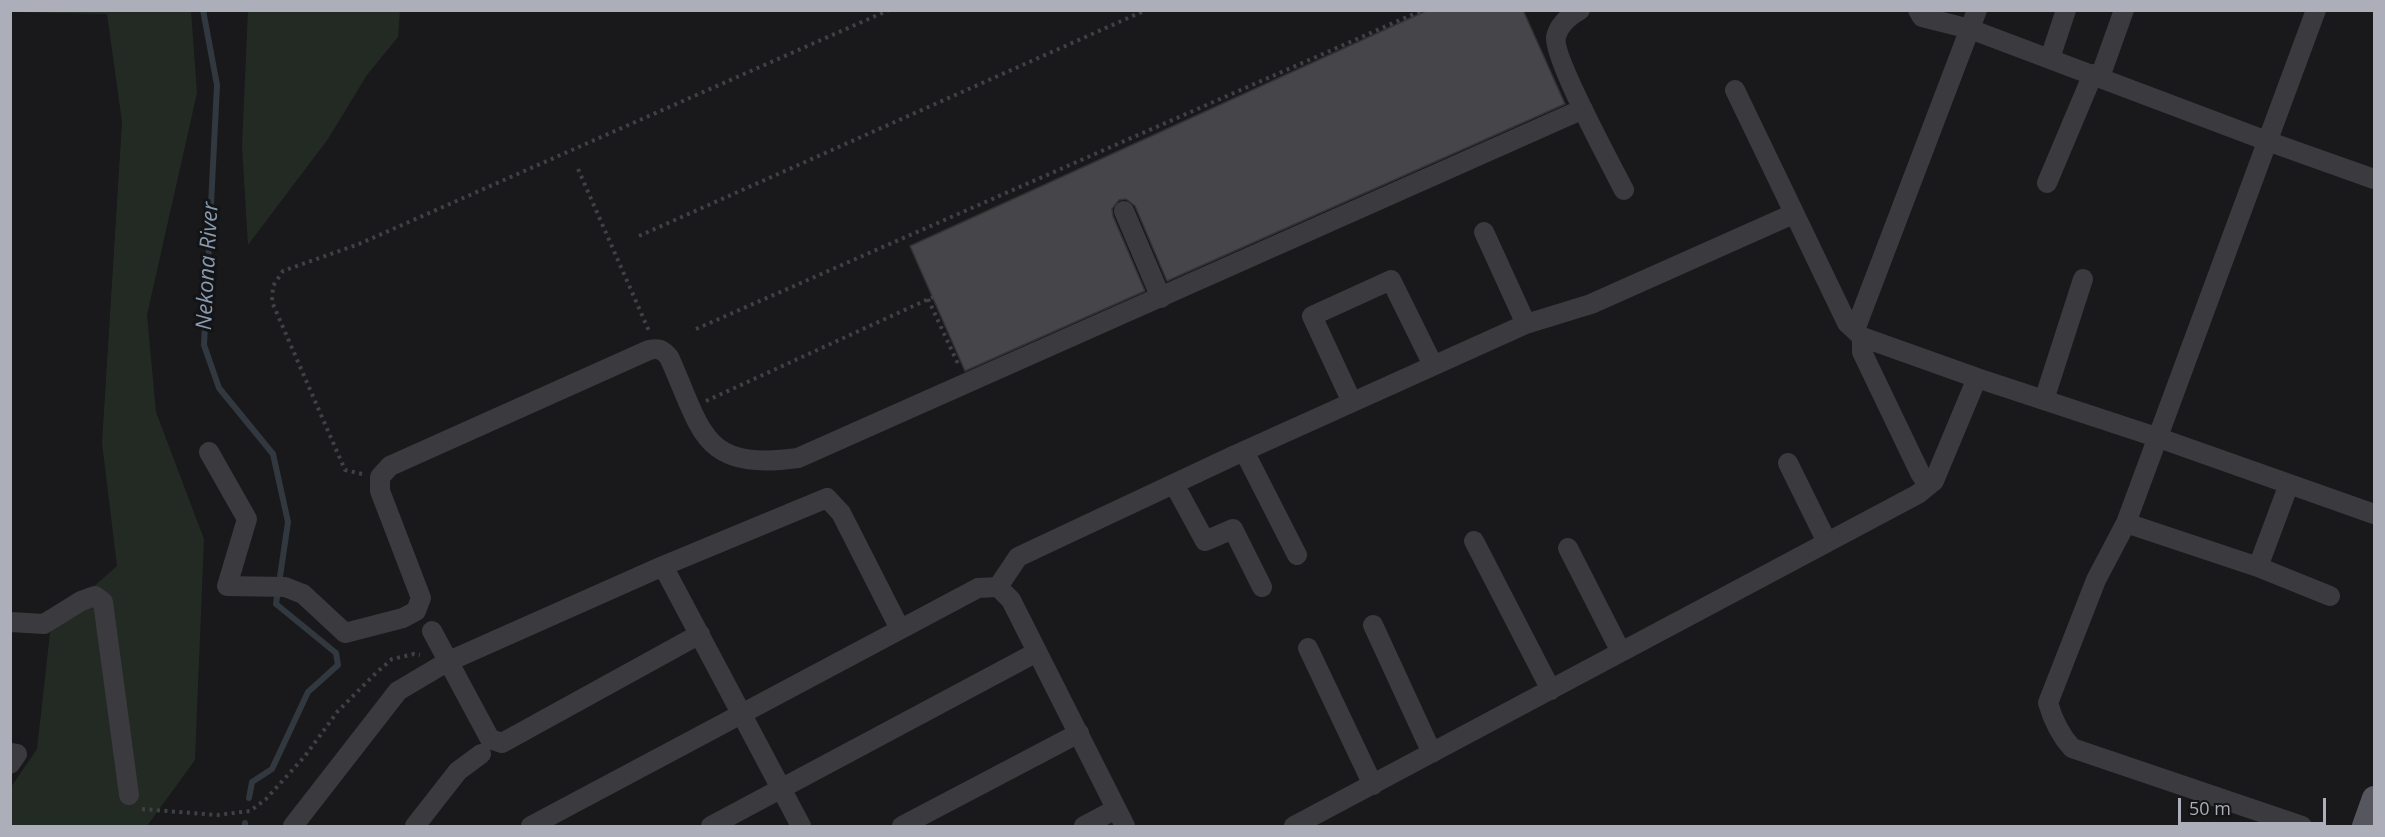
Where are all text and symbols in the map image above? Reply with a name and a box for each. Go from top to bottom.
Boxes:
water label: Nekona River [191,201,225,331]
scale bar [2181,786,2330,824]
text: 50 m [2189,796,2231,820]

